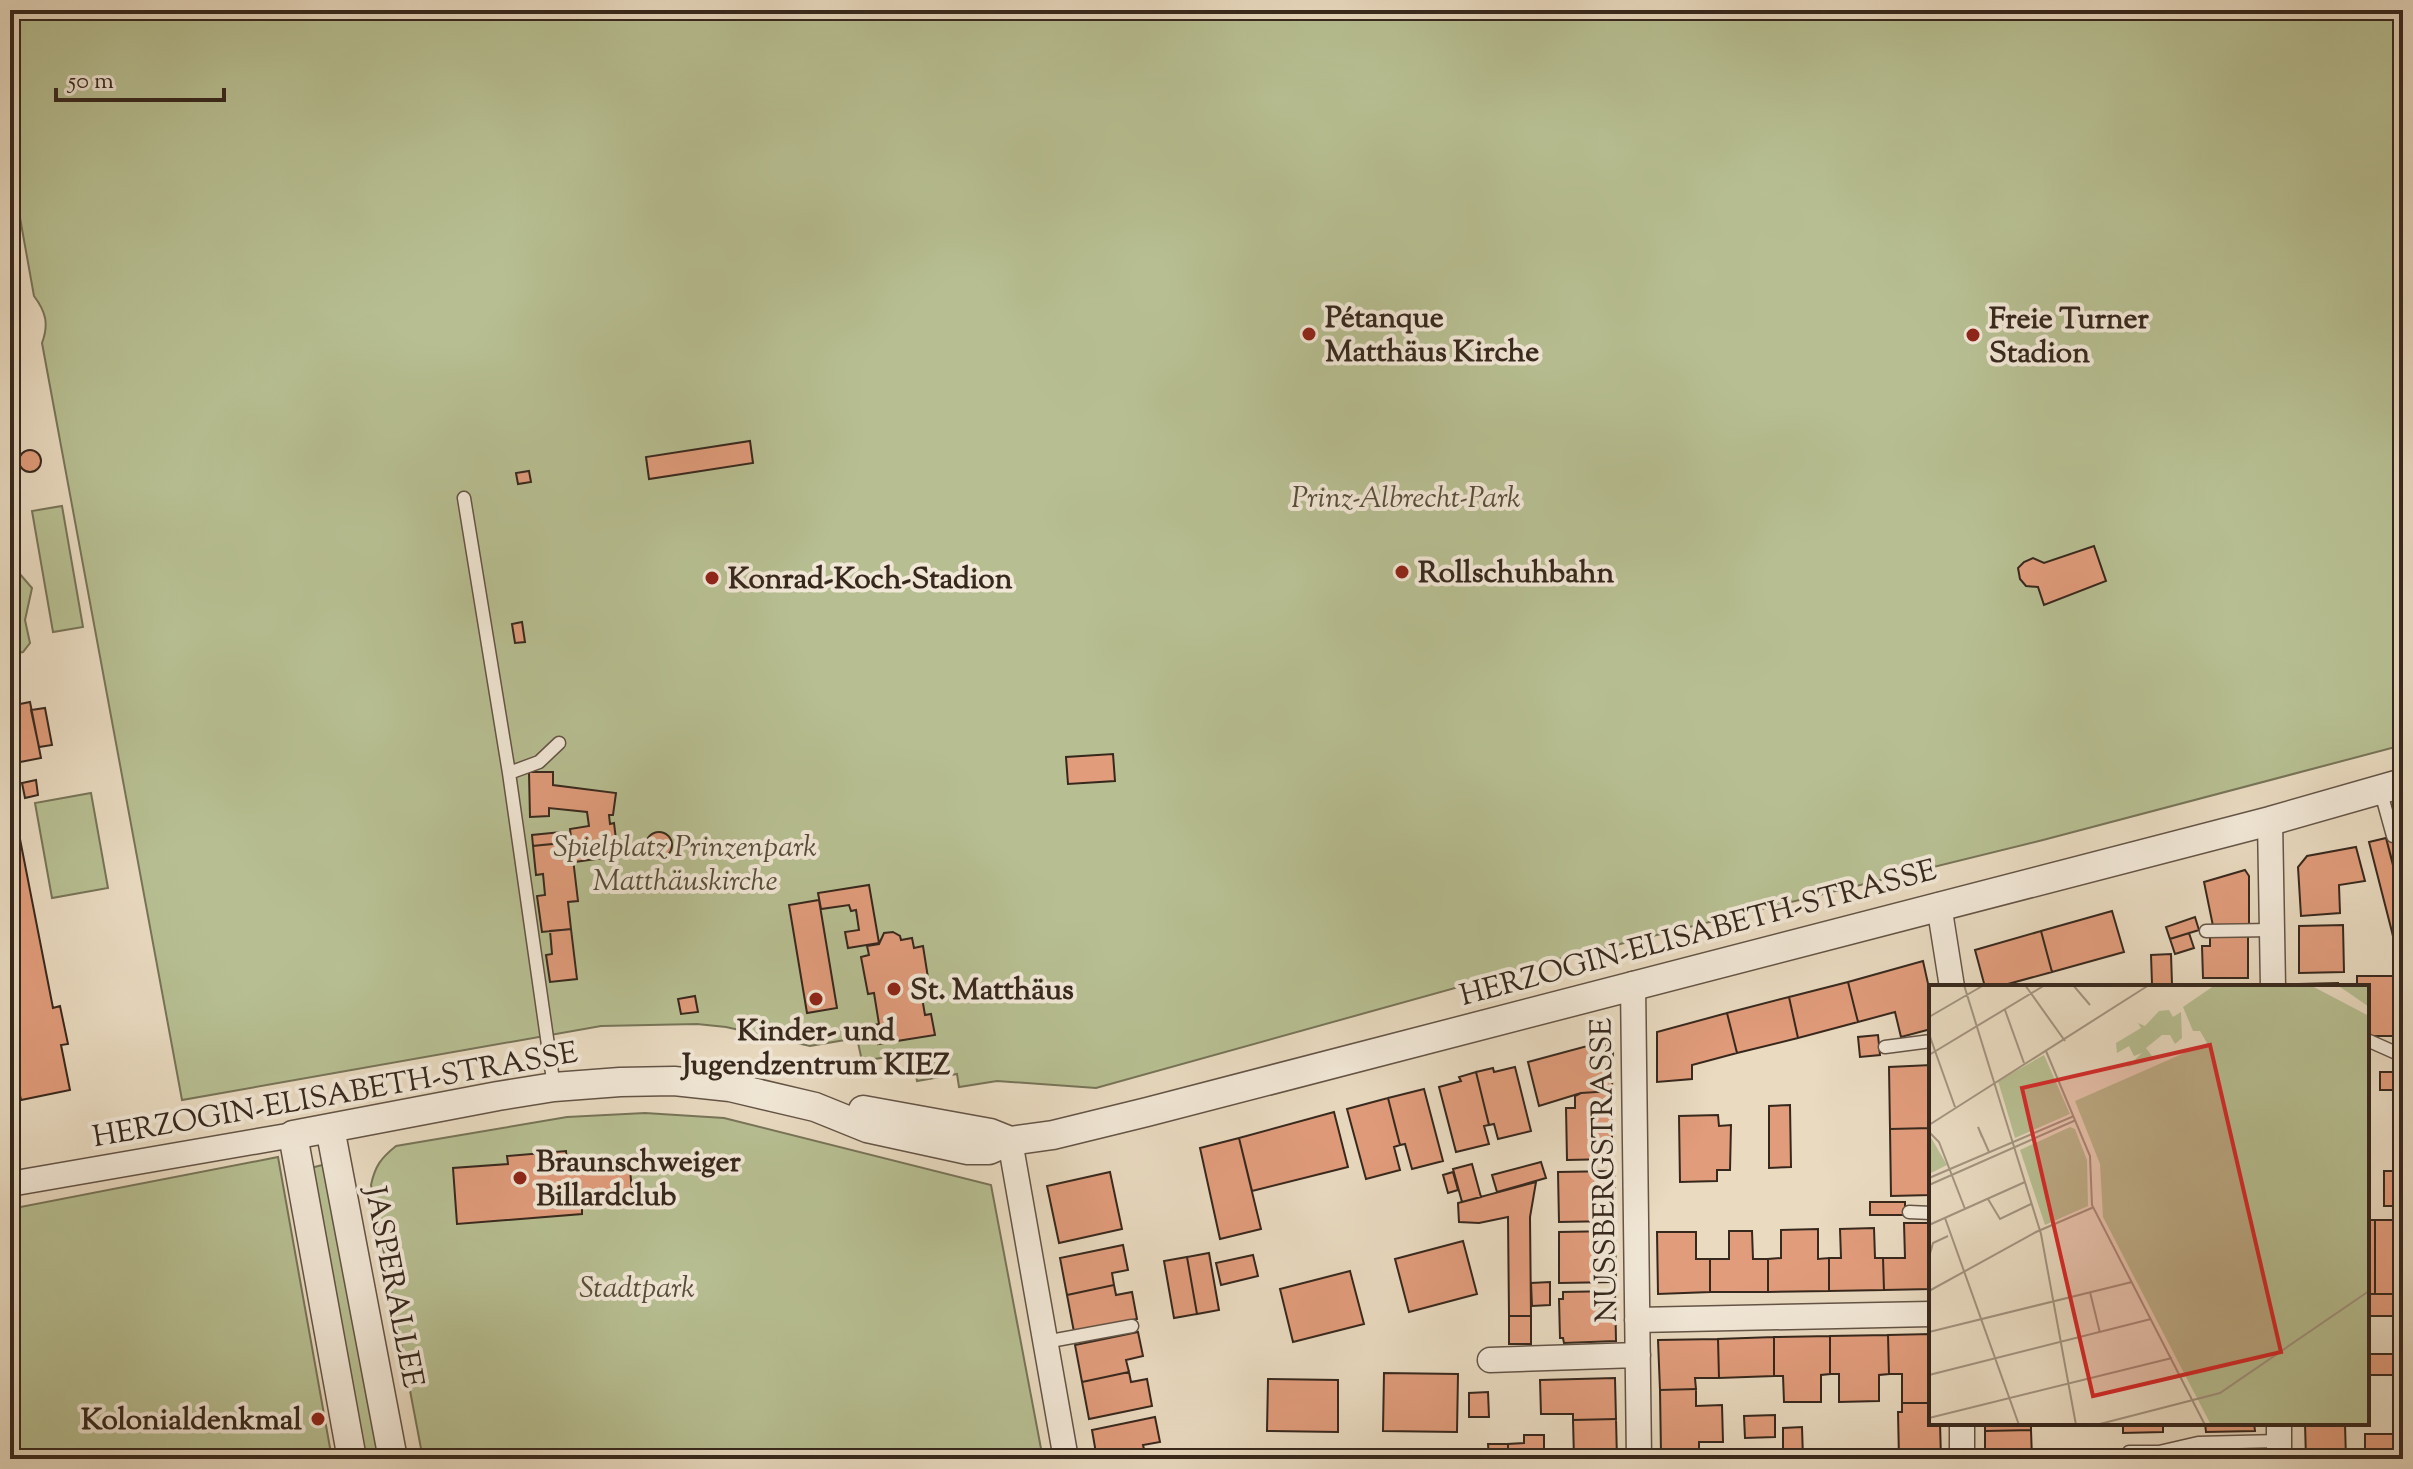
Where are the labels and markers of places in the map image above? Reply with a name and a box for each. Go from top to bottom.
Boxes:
place label: Pétanque Matthäus Kirche [1325,298,1539,375]
place label: Freie Turner Stadion [1989,299,2150,376]
marker: Pétanque Matthäus Kirche [1300,325,1318,343]
marker: Freie Turner Stadion [1964,326,1982,344]
place label: Rollschuhbahn [1418,553,1615,596]
place label: Konrad-Koch-Stadion [728,559,1013,602]
marker: Rollschuhbahn [1393,563,1411,581]
marker: Konrad-Koch-Stadion [703,569,721,587]
place label: St. Matthäus [910,970,1074,1013]
marker: St. Matthäus [885,980,903,998]
marker: Kinder- und Jugendzentrum KIEZ [807,990,825,1008]
place label: Kinder- und Jugendzentrum KIEZ [680,1011,950,1088]
place label: Braunschweiger Billardclub [536,1142,741,1219]
marker: Braunschweiger Billardclub [511,1169,529,1187]
place label: Kolonialdenkmal [81,1400,303,1443]
marker: Kolonialdenkmal [309,1410,327,1428]

